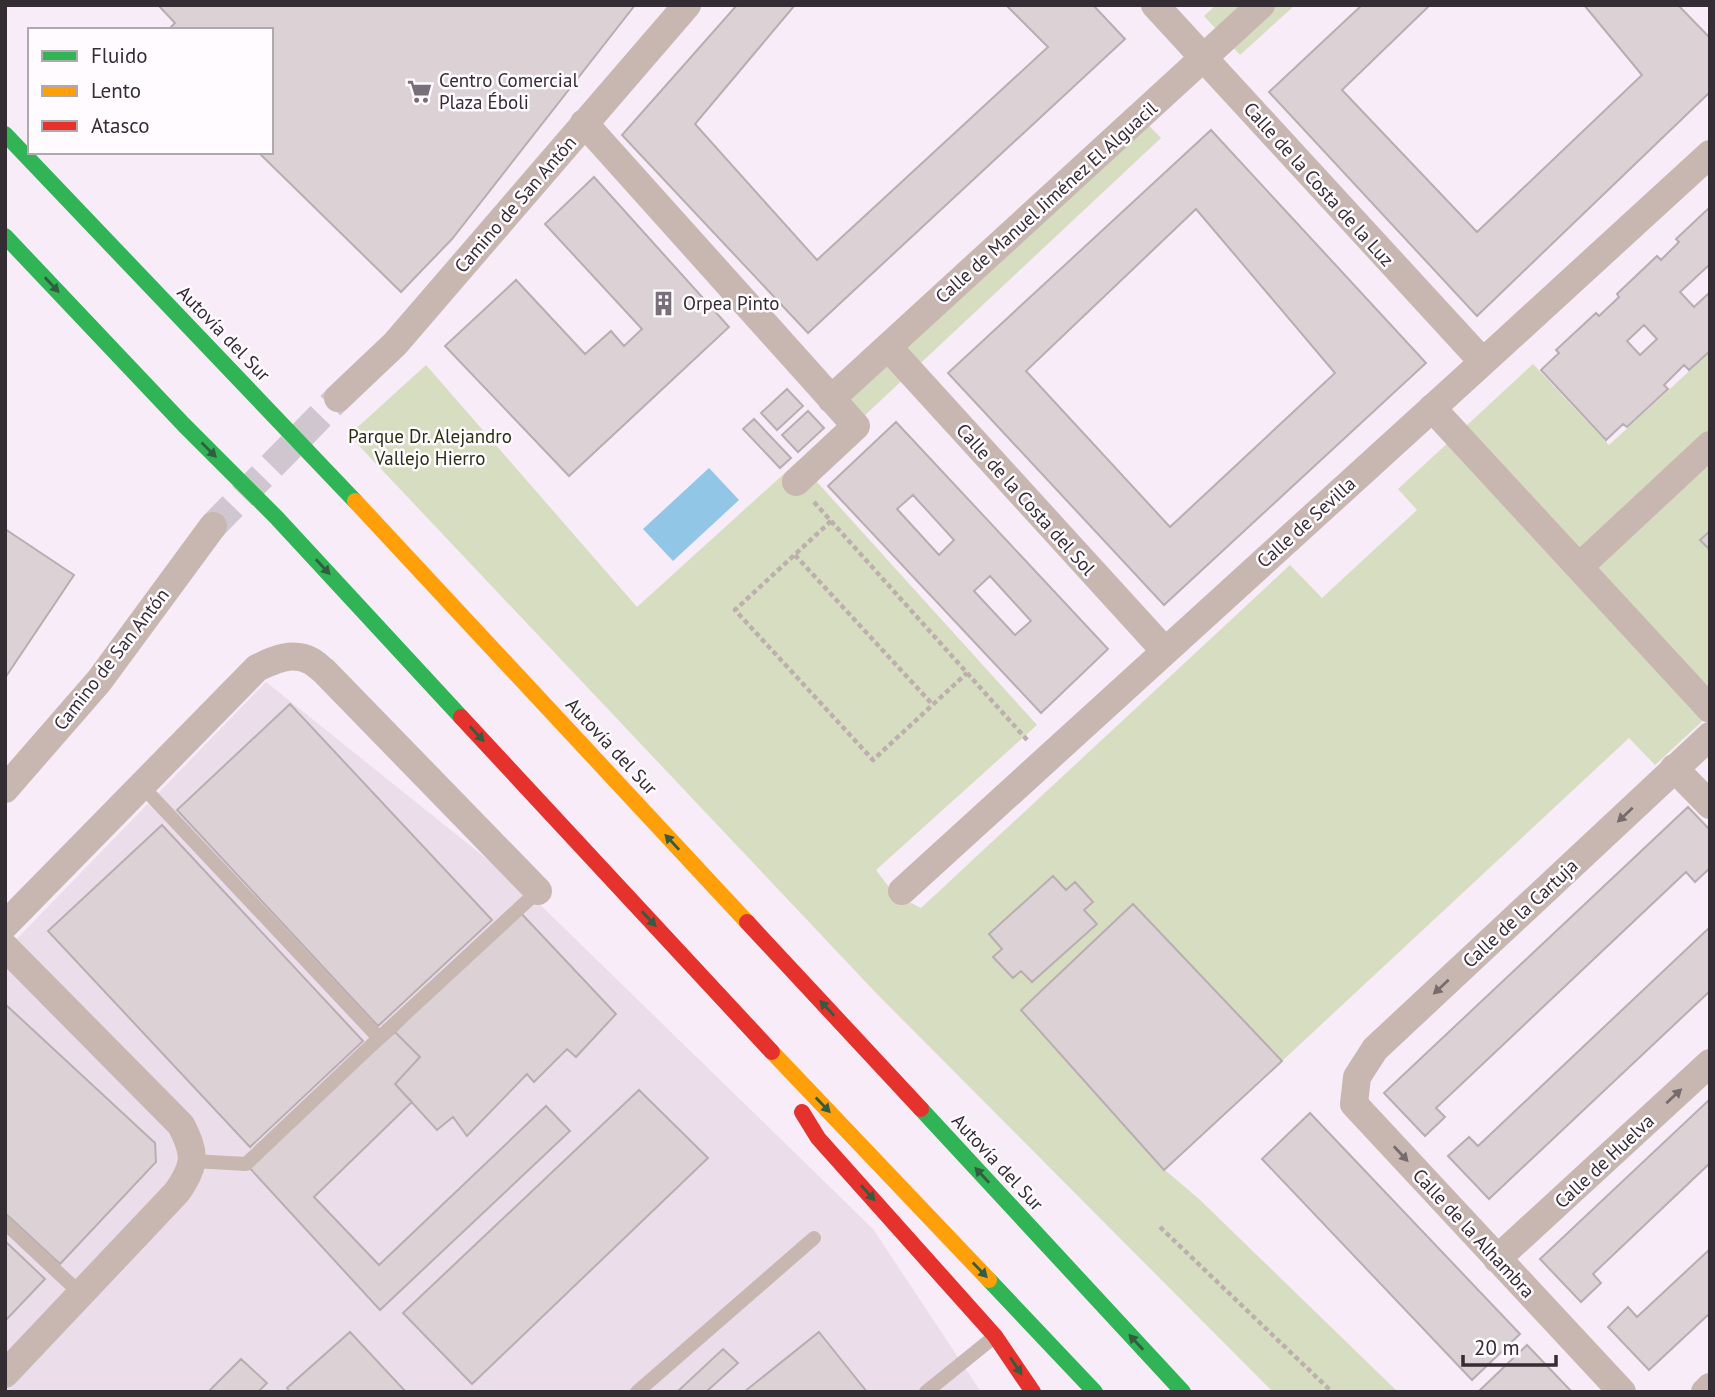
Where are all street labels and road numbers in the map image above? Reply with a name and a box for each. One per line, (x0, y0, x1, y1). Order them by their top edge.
street label: Calle de Manuel Jiménez El Alguacil (930, 96, 1162, 308)
street label: Calle de la Costa de la Luz (1239, 97, 1399, 271)
street label: Camino de San Antón (449, 131, 581, 277)
street label: Autovía del Sur (172, 280, 276, 386)
street label: Calle de la Costa del Sol (951, 418, 1101, 580)
street label: Calle de Sevilla (1252, 471, 1360, 573)
street label: Camino de San Antón (48, 583, 174, 735)
street label: Autovía del Sur (561, 693, 663, 800)
street label: Calle de la Cartuja (1457, 853, 1583, 973)
street label: Autovía del Sur (947, 1109, 1049, 1216)
street label: Calle de Huelva (1549, 1109, 1659, 1213)
street label: Calle de la Alhambra (1408, 1163, 1540, 1303)

